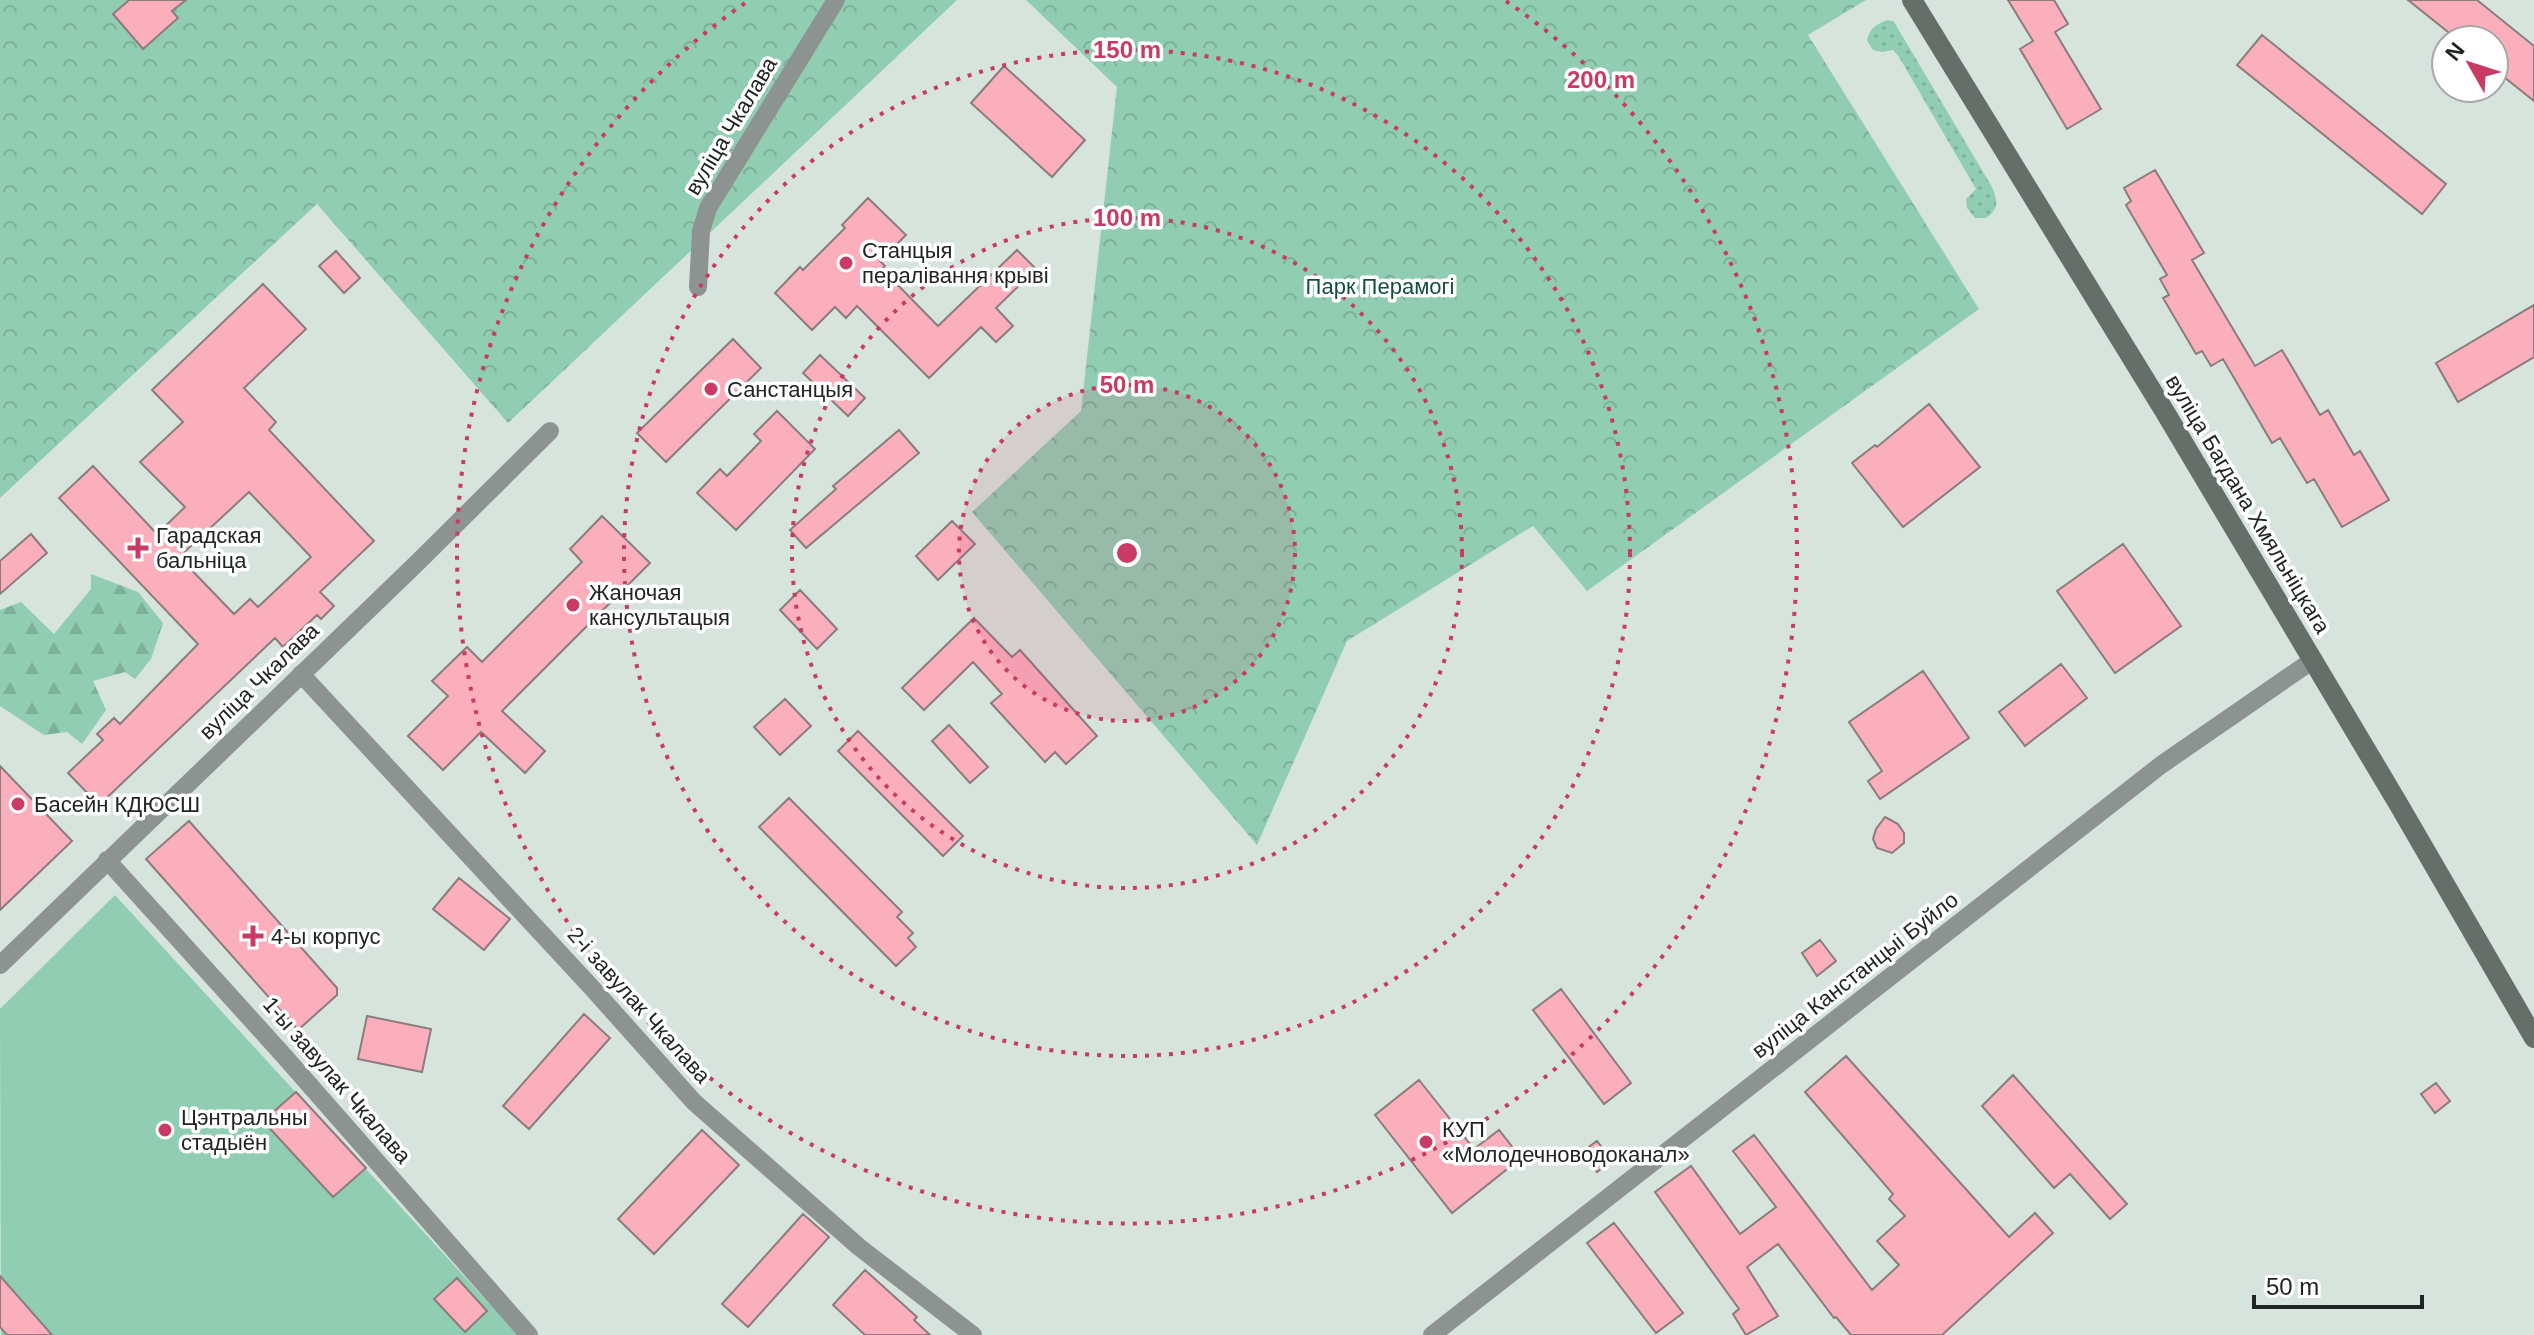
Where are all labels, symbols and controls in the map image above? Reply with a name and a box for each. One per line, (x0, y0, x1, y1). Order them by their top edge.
north arrow (2430, 24, 2510, 104)
text: 150 m (1093, 36, 1161, 63)
text: N (2440, 38, 2470, 66)
street label: вуліца Чкалава (680, 52, 782, 199)
text: 200 m (1567, 66, 1635, 93)
text: 100 m (1093, 204, 1161, 231)
place label: Станцыя пералівання крыві (862, 238, 1049, 288)
marker: Станцыя пералівання крыві (837, 254, 855, 272)
park label: Парк Перамогі (1306, 274, 1454, 299)
street label: вуліца Багдана Хмяльніцкага (2161, 370, 2336, 639)
text: 50 m (1100, 371, 1154, 398)
place label: Санстанцыя (727, 377, 853, 402)
marker: Санстанцыя (702, 380, 720, 398)
place label: Гарадская бальніца (156, 523, 261, 573)
marker: Гарадская бальніца (127, 537, 149, 559)
centre of rings (1113, 539, 1141, 567)
place label: Жаночая кансультацыя (589, 580, 730, 630)
marker: Жаночая кансультацыя (564, 596, 582, 614)
street label: вуліца Чкалава (194, 617, 324, 744)
place label: Басейн КДЮСШ (34, 792, 200, 817)
marker: Басейн КДЮСШ (9, 795, 27, 813)
street label: вуліца Канстанцыі Буйло (1747, 887, 1963, 1063)
street label: 2-і завулак Чкалава (562, 922, 716, 1089)
place label: 4-ы корпус (271, 924, 381, 949)
marker: 4-ы корпус (242, 925, 264, 947)
street label: 1-ы завулак Чкалава (258, 992, 417, 1169)
place label: Цэнтральны стадыён (181, 1105, 307, 1155)
place label: КУП «Молодечноводоканал» (1442, 1117, 1690, 1167)
marker: Цэнтральны стадыён (156, 1121, 174, 1139)
marker: КУП «Молодечноводоканал» (1417, 1133, 1435, 1151)
scale bar (2254, 1259, 2422, 1309)
text: 50 m (2266, 1273, 2319, 1300)

